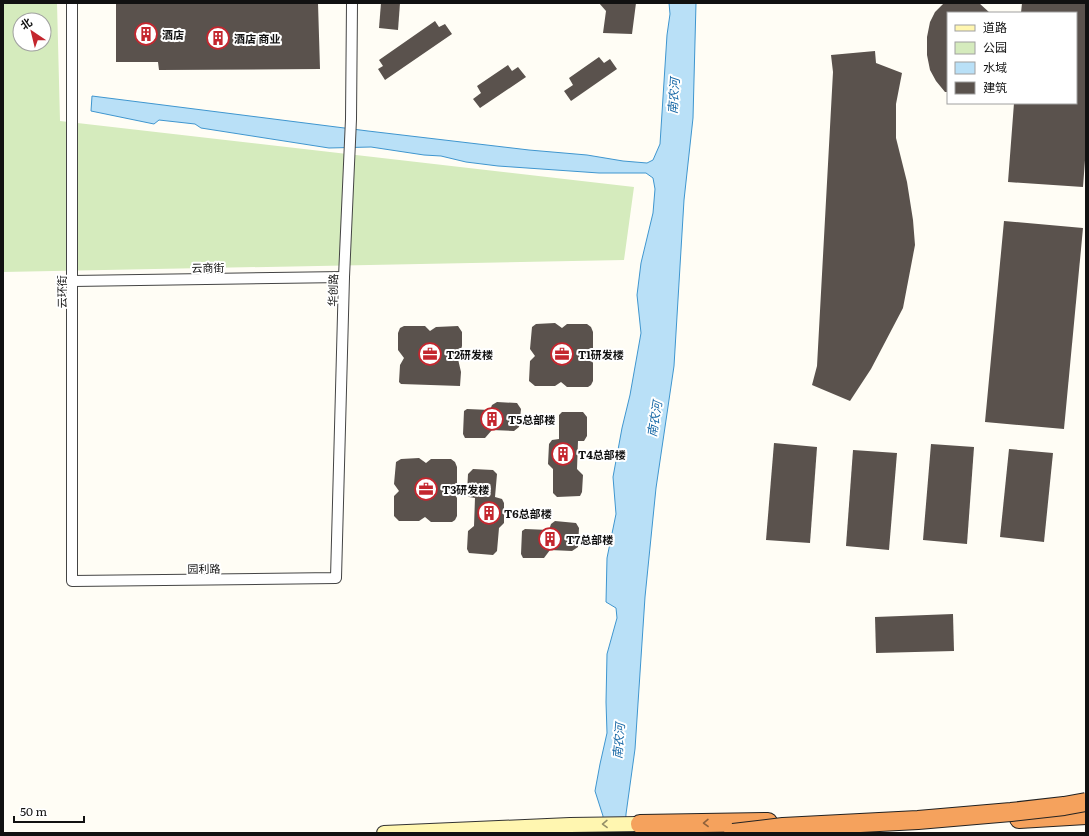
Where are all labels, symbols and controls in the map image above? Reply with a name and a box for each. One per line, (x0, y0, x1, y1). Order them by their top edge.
north arrow (12, 12, 52, 52)
legend (947, 12, 1077, 104)
text: 北 (17, 13, 35, 33)
text: 道路 (983, 18, 1007, 36)
building icon: 酒店 (133, 21, 159, 47)
building icon: 酒店 商业 (205, 25, 231, 51)
place label: 酒店 (162, 26, 184, 42)
place label: 酒店 商业 (234, 30, 280, 46)
text: 公园 (983, 38, 1007, 56)
text: 水域 (983, 58, 1007, 76)
water label: 南农河 (663, 75, 683, 115)
text: 建筑 (983, 78, 1007, 96)
street label: 云商街 (191, 259, 225, 275)
street label: 华创路 (323, 273, 341, 307)
street label: 云环街 (53, 276, 69, 309)
office icon: T2研发楼 (417, 341, 443, 367)
office icon: T1研发楼 (549, 341, 575, 367)
place label: T2研发楼 (446, 346, 493, 362)
place label: T1研发楼 (578, 346, 624, 362)
water label: 南农河 (642, 398, 666, 438)
building icon: T5总部楼 (479, 406, 505, 432)
place label: T5总部楼 (508, 411, 555, 427)
building icon: T4总部楼 (550, 441, 576, 467)
place label: T4总部楼 (578, 446, 626, 462)
office icon: T3研发楼 (413, 476, 439, 502)
place label: T3研发楼 (442, 481, 489, 497)
building icon: T6总部楼 (476, 500, 502, 526)
place label: T6总部楼 (504, 505, 552, 521)
building icon: T7总部楼 (537, 526, 563, 552)
place label: T7总部楼 (566, 531, 613, 547)
street label: 园利路 (187, 560, 221, 576)
water label: 南农河 (607, 720, 629, 760)
scale bar (14, 798, 84, 824)
text: 50 m (20, 802, 47, 820)
one-way arrow (703, 819, 709, 827)
one-way arrow (602, 820, 608, 829)

